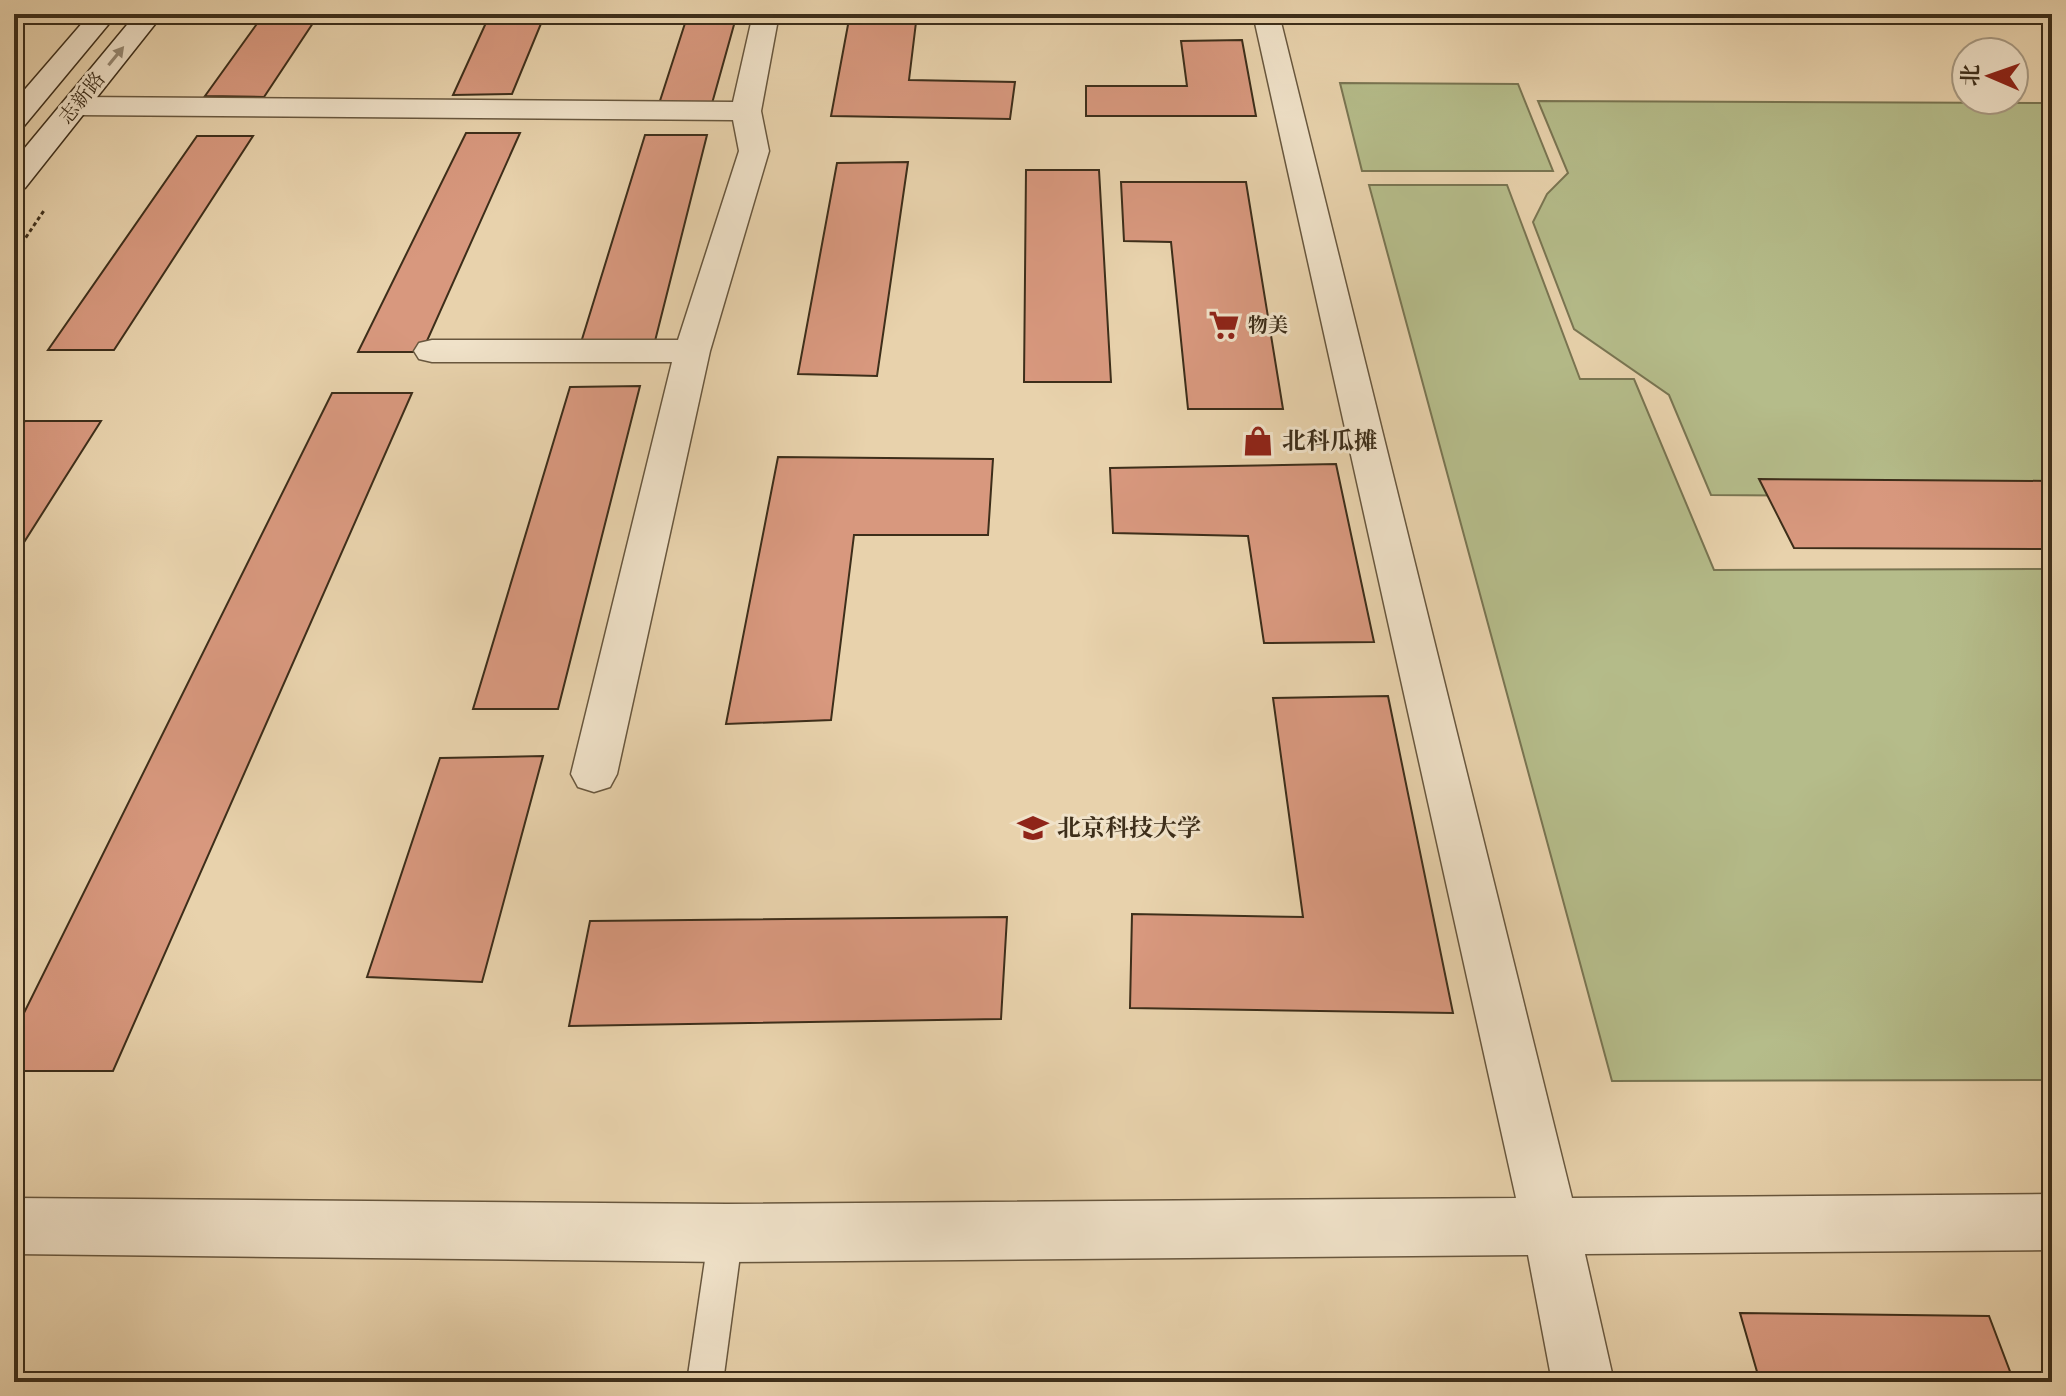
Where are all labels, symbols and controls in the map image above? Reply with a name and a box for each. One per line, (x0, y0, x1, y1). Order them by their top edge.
north arrow (1950, 36, 2030, 116)
one-way arrow (107, 46, 124, 66)
text: 北 (1958, 64, 1984, 87)
street label: 志新路 (54, 67, 110, 129)
supermarket icon: 物美 (1207, 308, 1241, 342)
place label: 物美 (1248, 314, 1288, 337)
shop icon: 北科瓜摊 (1241, 424, 1275, 458)
place label: 北科瓜摊 (1282, 427, 1378, 455)
school or university icon: 北京科技大学 (1016, 811, 1050, 845)
place label: 北京科技大学 (1057, 814, 1201, 842)

